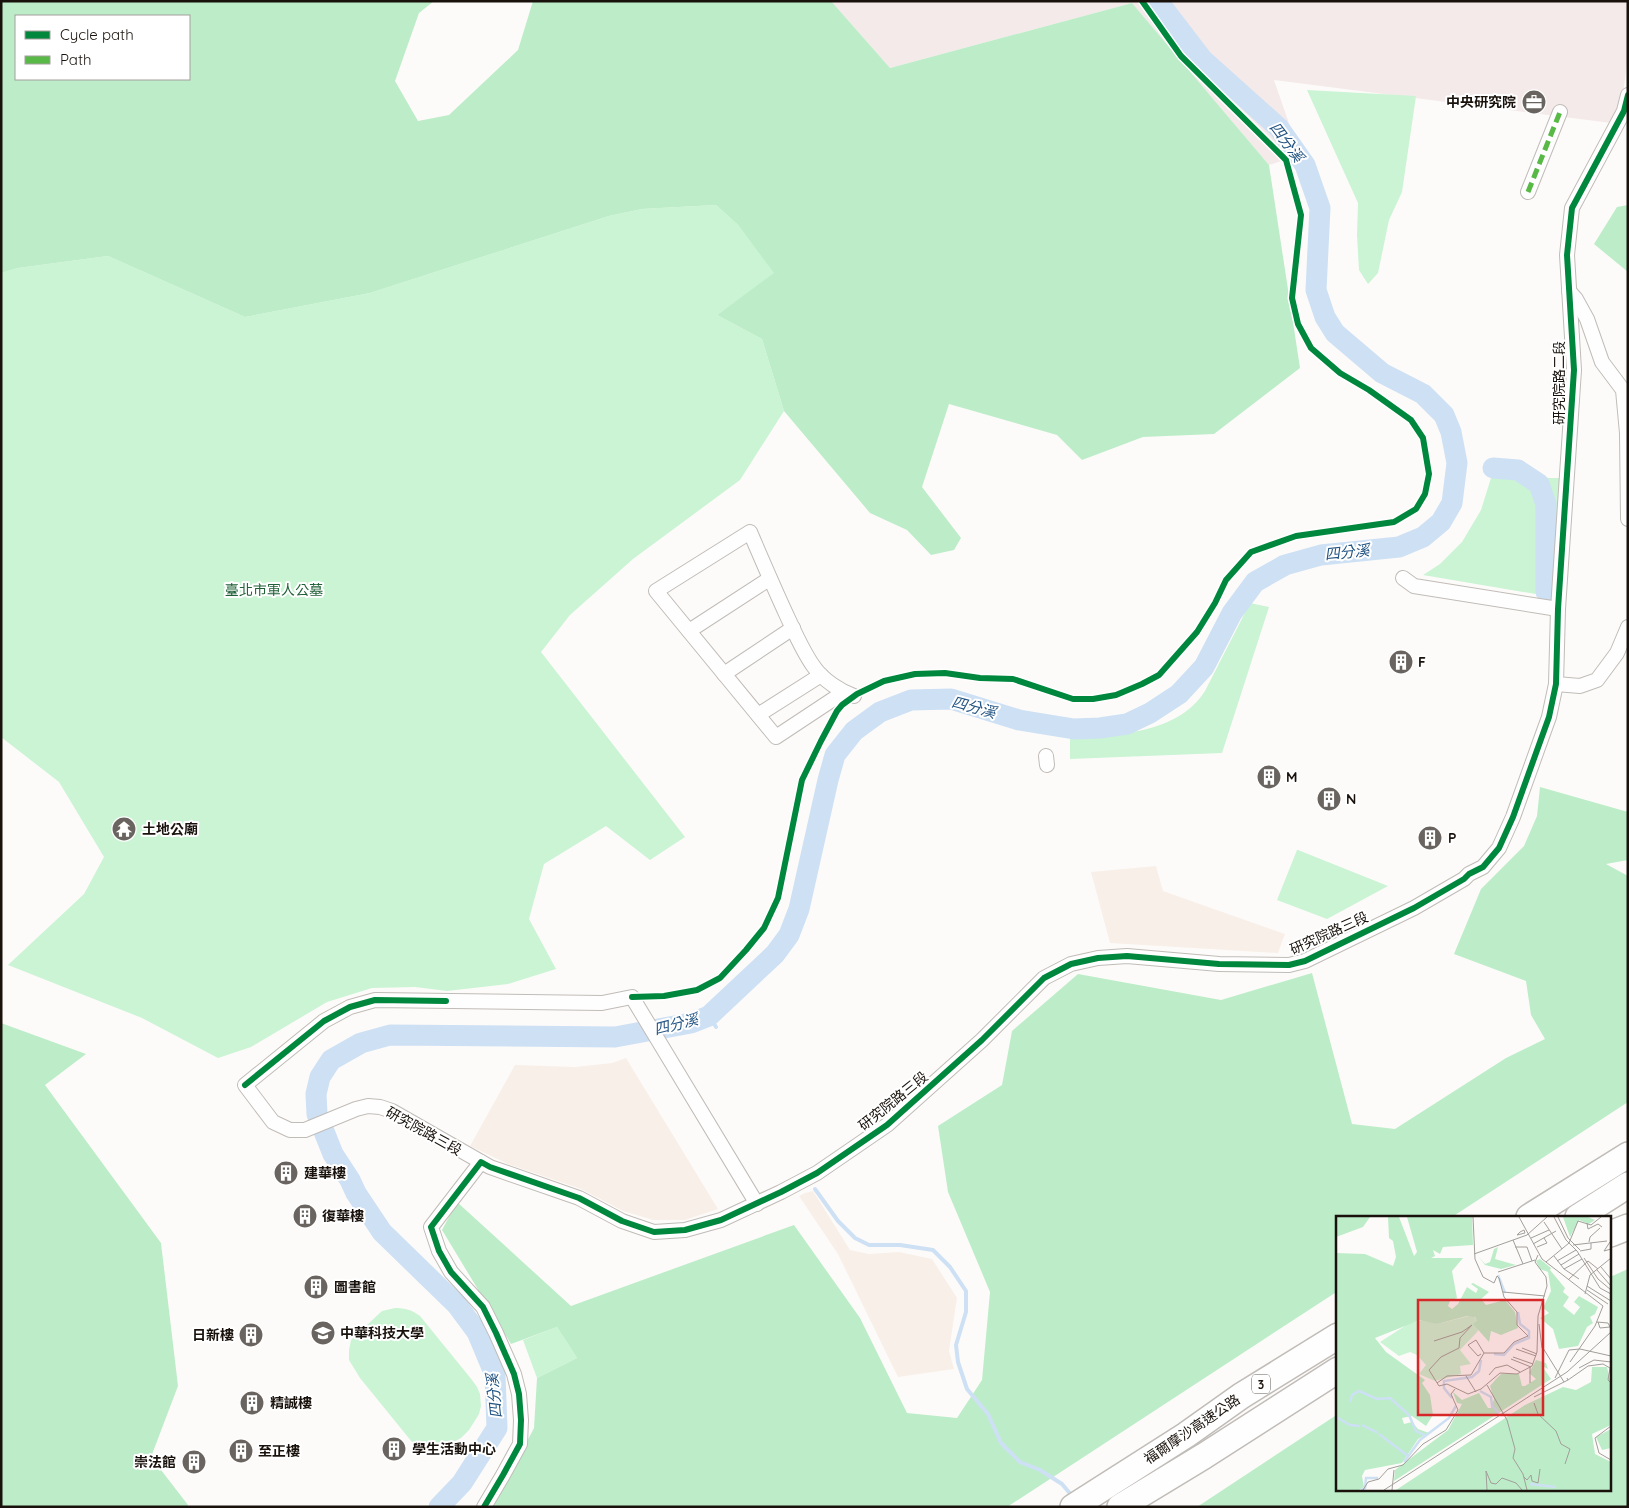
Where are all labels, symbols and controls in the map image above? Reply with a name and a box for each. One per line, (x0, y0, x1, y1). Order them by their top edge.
legend (15, 15, 190, 80)
text: Cycle path (60, 25, 134, 44)
text: Path (60, 50, 92, 69)
office icon: 中央研究院 (1521, 89, 1547, 115)
place label: 中央研究院 (1446, 93, 1516, 111)
water label: 四分溪 (1266, 118, 1309, 167)
street label: 研究院路二段 (1550, 341, 1568, 425)
water label: 四分溪 (1324, 540, 1372, 564)
park label: 臺北市軍人公墓 (225, 581, 323, 599)
building icon: F (1388, 649, 1414, 675)
place label: F (1418, 653, 1426, 671)
water label: 四分溪 (950, 692, 1000, 723)
building icon: M (1256, 764, 1282, 790)
place label: M (1286, 768, 1297, 786)
building icon: N (1316, 786, 1342, 812)
place label: N (1346, 790, 1356, 808)
temple icon: 土地公廟 (111, 816, 137, 842)
place label: 土地公廟 (142, 820, 198, 838)
building icon: P (1417, 825, 1443, 851)
place label: P (1448, 829, 1456, 847)
street label: 研究院路三段 (1287, 908, 1371, 958)
water label: 四分溪 (652, 1009, 702, 1039)
street label: 研究院路三段 (855, 1068, 931, 1134)
street label: 研究院路三段 (383, 1103, 465, 1159)
building icon: 建華樓 (273, 1160, 299, 1186)
place label: 建華樓 (304, 1164, 346, 1182)
building icon: 復華樓 (292, 1203, 318, 1229)
place label: 復華樓 (322, 1207, 364, 1225)
inset map (1336, 1216, 1612, 1490)
building icon: 圖書館 (303, 1274, 329, 1300)
place label: 圖書館 (334, 1278, 376, 1296)
school or university icon: 中華科技大學 (310, 1320, 336, 1346)
building icon: 日新樓 (238, 1322, 264, 1348)
place label: 中華科技大學 (340, 1324, 424, 1342)
place label: 日新樓 (192, 1326, 234, 1344)
water label: 四分溪 (482, 1371, 506, 1419)
road number: 3 (1252, 1375, 1270, 1394)
building icon: 精誠樓 (239, 1390, 265, 1416)
street label: 福爾摩沙高速公路 (1141, 1390, 1243, 1468)
place label: 精誠樓 (270, 1394, 312, 1412)
building icon: 學生活動中心 (381, 1436, 407, 1462)
building icon: 至正樓 (228, 1438, 254, 1464)
place label: 學生活動中心 (412, 1440, 496, 1458)
place label: 至正樓 (258, 1442, 300, 1460)
building icon: 崇法館 (181, 1449, 207, 1475)
place label: 崇法館 (134, 1453, 176, 1471)

